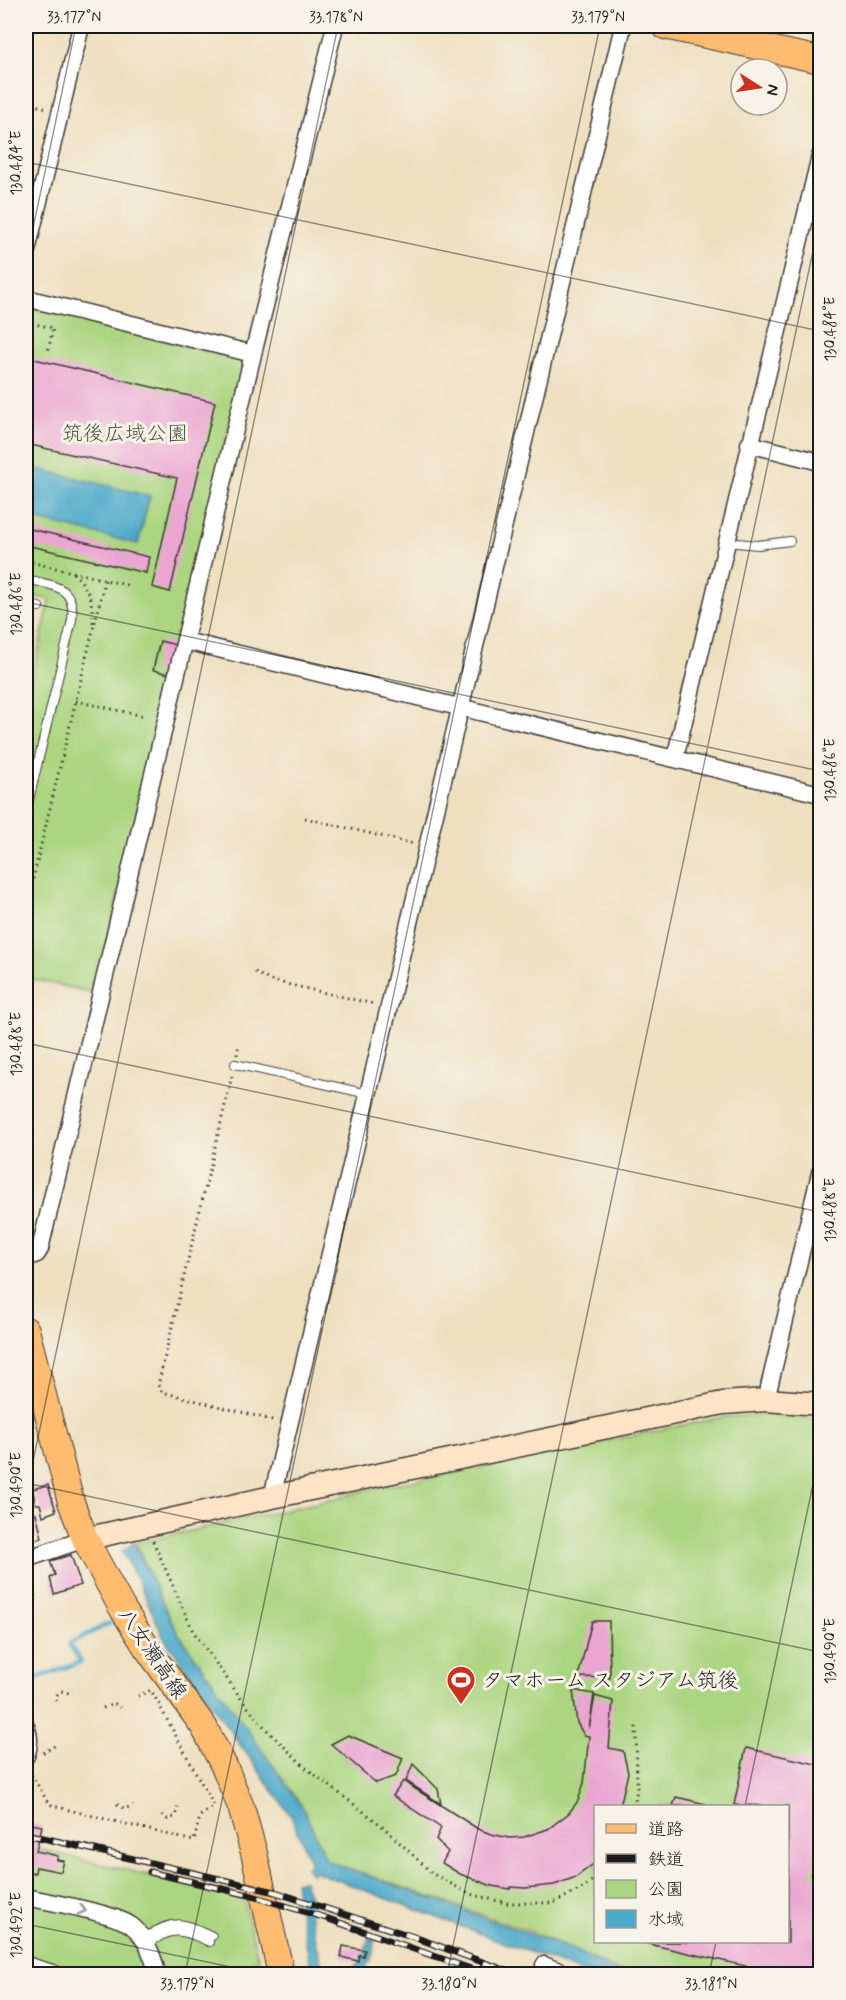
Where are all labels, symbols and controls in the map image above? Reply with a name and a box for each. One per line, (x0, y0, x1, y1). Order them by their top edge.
text: 33.177°N (47, 8, 101, 28)
text: 33.178°N (309, 8, 363, 28)
text: 33.179°N (571, 8, 625, 28)
north arrow (729, 57, 789, 117)
text: N (761, 82, 784, 97)
text: 130.484°E (7, 130, 27, 196)
text: 130.484°E (821, 296, 841, 362)
park label: 筑後広域公園 (62, 420, 188, 448)
text: 130.486°E (7, 572, 27, 636)
text: 130.486°E (821, 738, 841, 802)
text: 130.488°E (7, 1012, 27, 1076)
text: 130.488°E (821, 1178, 841, 1242)
text: 130.490°E (7, 1452, 27, 1518)
street label: 八女瀬高線 (111, 1602, 193, 1705)
text: 130.490°E (821, 1618, 841, 1684)
sports icon: タマホーム スタジアム筑後 (445, 1664, 477, 1706)
place label: タマホーム スタジアム筑後 (482, 1667, 738, 1695)
legend (594, 1805, 789, 1943)
text: 道路 (648, 1818, 684, 1842)
text: 鉄道 (648, 1848, 684, 1872)
text: 公園 (648, 1878, 684, 1902)
text: 130.492°E (7, 1892, 27, 1958)
one-way arrow (77, 1903, 87, 1916)
text: 水域 (648, 1908, 684, 1932)
text: 33.179°N (160, 1975, 214, 1995)
text: 33.180°N (421, 1975, 477, 1995)
text: 33.181°N (685, 1975, 737, 1995)

